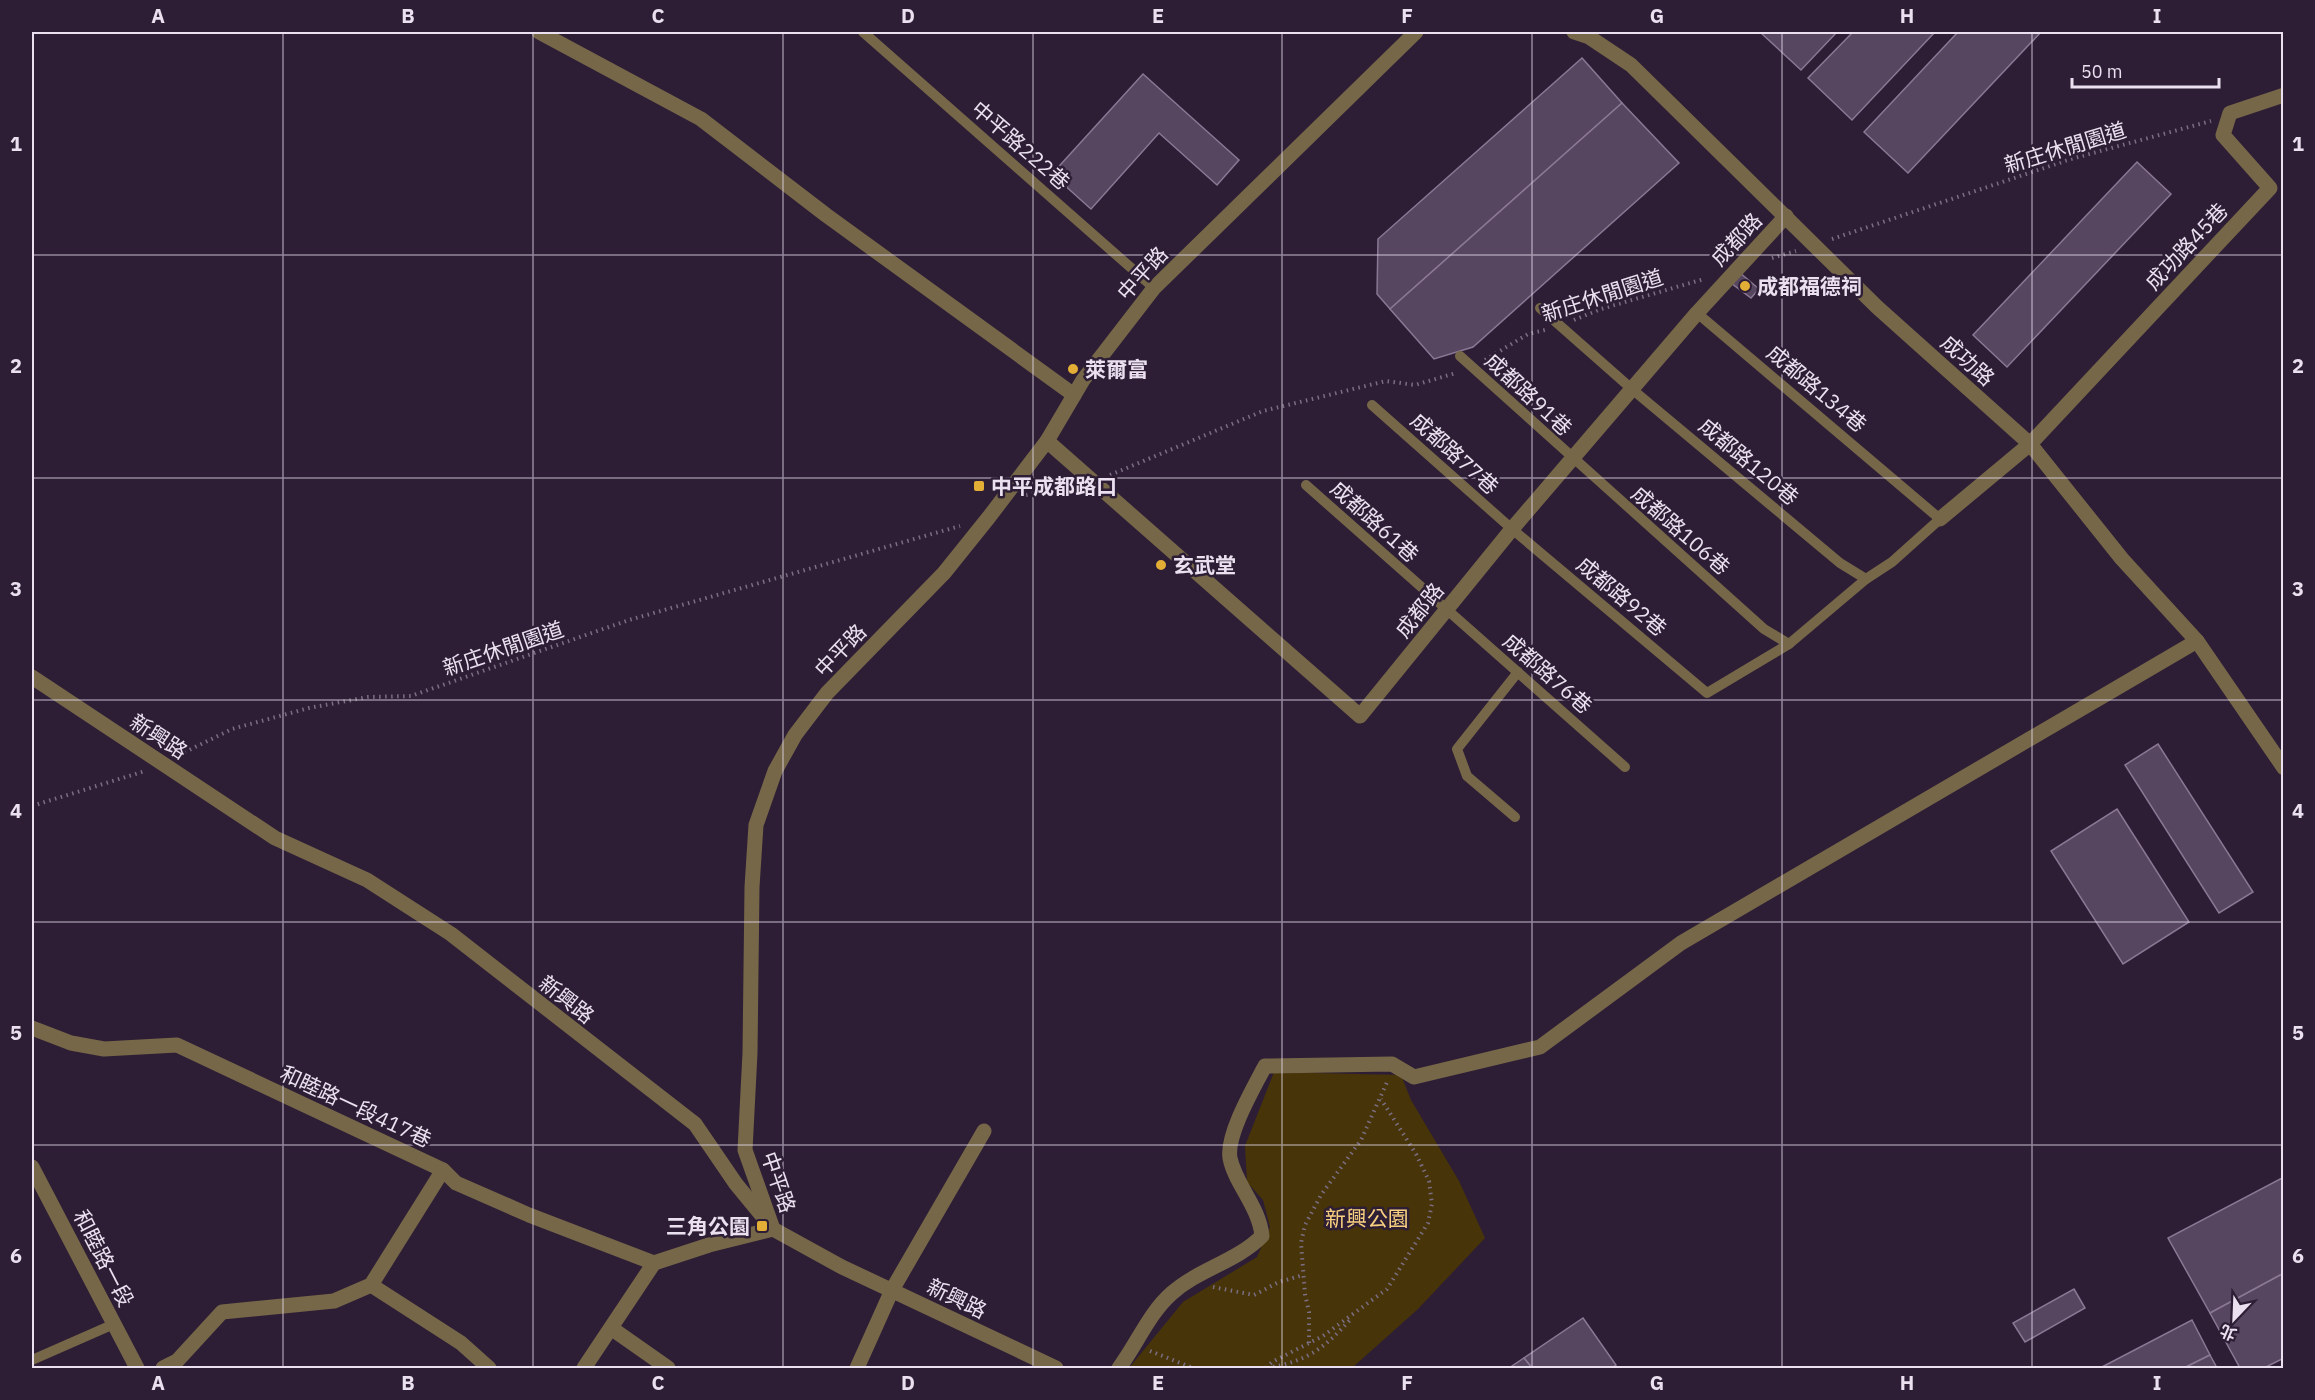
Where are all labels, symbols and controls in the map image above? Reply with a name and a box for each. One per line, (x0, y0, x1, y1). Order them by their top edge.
text: A (151, 2, 165, 29)
text: B (401, 2, 415, 29)
text: C (651, 2, 665, 29)
text: D (901, 2, 915, 29)
text: E (1152, 2, 1164, 29)
text: F (1401, 2, 1413, 29)
text: G (1650, 2, 1664, 29)
text: H (1900, 2, 1914, 29)
text: I (2153, 2, 2161, 29)
scale bar (2072, 51, 2219, 89)
text: 50 m (2081, 60, 2123, 83)
street label: 中平路222巷 (966, 94, 1076, 196)
street label: 新庄休閒園道 (2001, 115, 2129, 179)
text: 1 (10, 130, 22, 157)
text: 1 (2292, 130, 2304, 157)
street label: 成功路45巷 (2139, 197, 2233, 295)
street label: 成都路 (1704, 206, 1768, 272)
street label: 中平路 (1111, 240, 1173, 306)
street label: 新庄休閒園道 (1538, 262, 1666, 328)
place label: 成都福德祠 (1757, 272, 1862, 300)
marker: 成都福德祠 (1738, 279, 1752, 293)
street label: 成功路 (1935, 329, 2001, 391)
street label: 成都路134巷 (1761, 338, 1873, 438)
street label: 成都路91巷 (1480, 347, 1578, 441)
text: 2 (10, 352, 22, 379)
text: 2 (2292, 352, 2304, 379)
place label: 萊爾富 (1085, 355, 1148, 383)
marker: 萊爾富 (1066, 362, 1080, 376)
street label: 成都路77巷 (1405, 406, 1505, 500)
street label: 成都路120巷 (1693, 411, 1805, 511)
place label: 中平成都路口 (991, 472, 1117, 500)
street label: 成都路61巷 (1325, 474, 1425, 568)
marker: 中平成都路口 (972, 479, 986, 493)
street label: 成都路106巷 (1626, 479, 1736, 581)
street label: 成都路92巷 (1571, 550, 1673, 642)
place label: 玄武堂 (1173, 551, 1236, 579)
marker: 玄武堂 (1154, 558, 1168, 572)
text: 3 (10, 575, 22, 602)
text: 3 (2292, 575, 2304, 602)
street label: 成都路 (1388, 577, 1450, 643)
street label: 新庄休閒園道 (439, 614, 567, 682)
street label: 中平路 (808, 618, 872, 682)
street label: 成都路76巷 (1498, 627, 1598, 719)
street label: 新興路 (125, 707, 193, 765)
text: 4 (10, 797, 22, 824)
text: 4 (2292, 797, 2304, 824)
street label: 新興路 (534, 969, 600, 1029)
text: 5 (10, 1019, 22, 1046)
text: 5 (2292, 1019, 2304, 1046)
street label: 和睦路一段417巷 (276, 1059, 436, 1153)
street label: 中平路 (756, 1148, 802, 1216)
park label: 新興公園 (1325, 1204, 1409, 1232)
street label: 和睦路一段 (68, 1205, 140, 1311)
place label: 三角公園 (666, 1212, 750, 1240)
marker: 三角公園 (755, 1219, 769, 1233)
text: 6 (10, 1242, 22, 1269)
text: 6 (2292, 1242, 2304, 1269)
street label: 新興路 (923, 1272, 991, 1324)
north arrow (2204, 1289, 2264, 1349)
text: 北 (2217, 1320, 2239, 1345)
text: A (151, 1369, 165, 1396)
text: B (401, 1369, 415, 1396)
text: C (651, 1369, 665, 1396)
text: D (901, 1369, 915, 1396)
text: E (1152, 1369, 1164, 1396)
text: F (1401, 1369, 1413, 1396)
text: G (1650, 1369, 1664, 1396)
text: H (1900, 1369, 1914, 1396)
text: I (2153, 1369, 2161, 1396)

